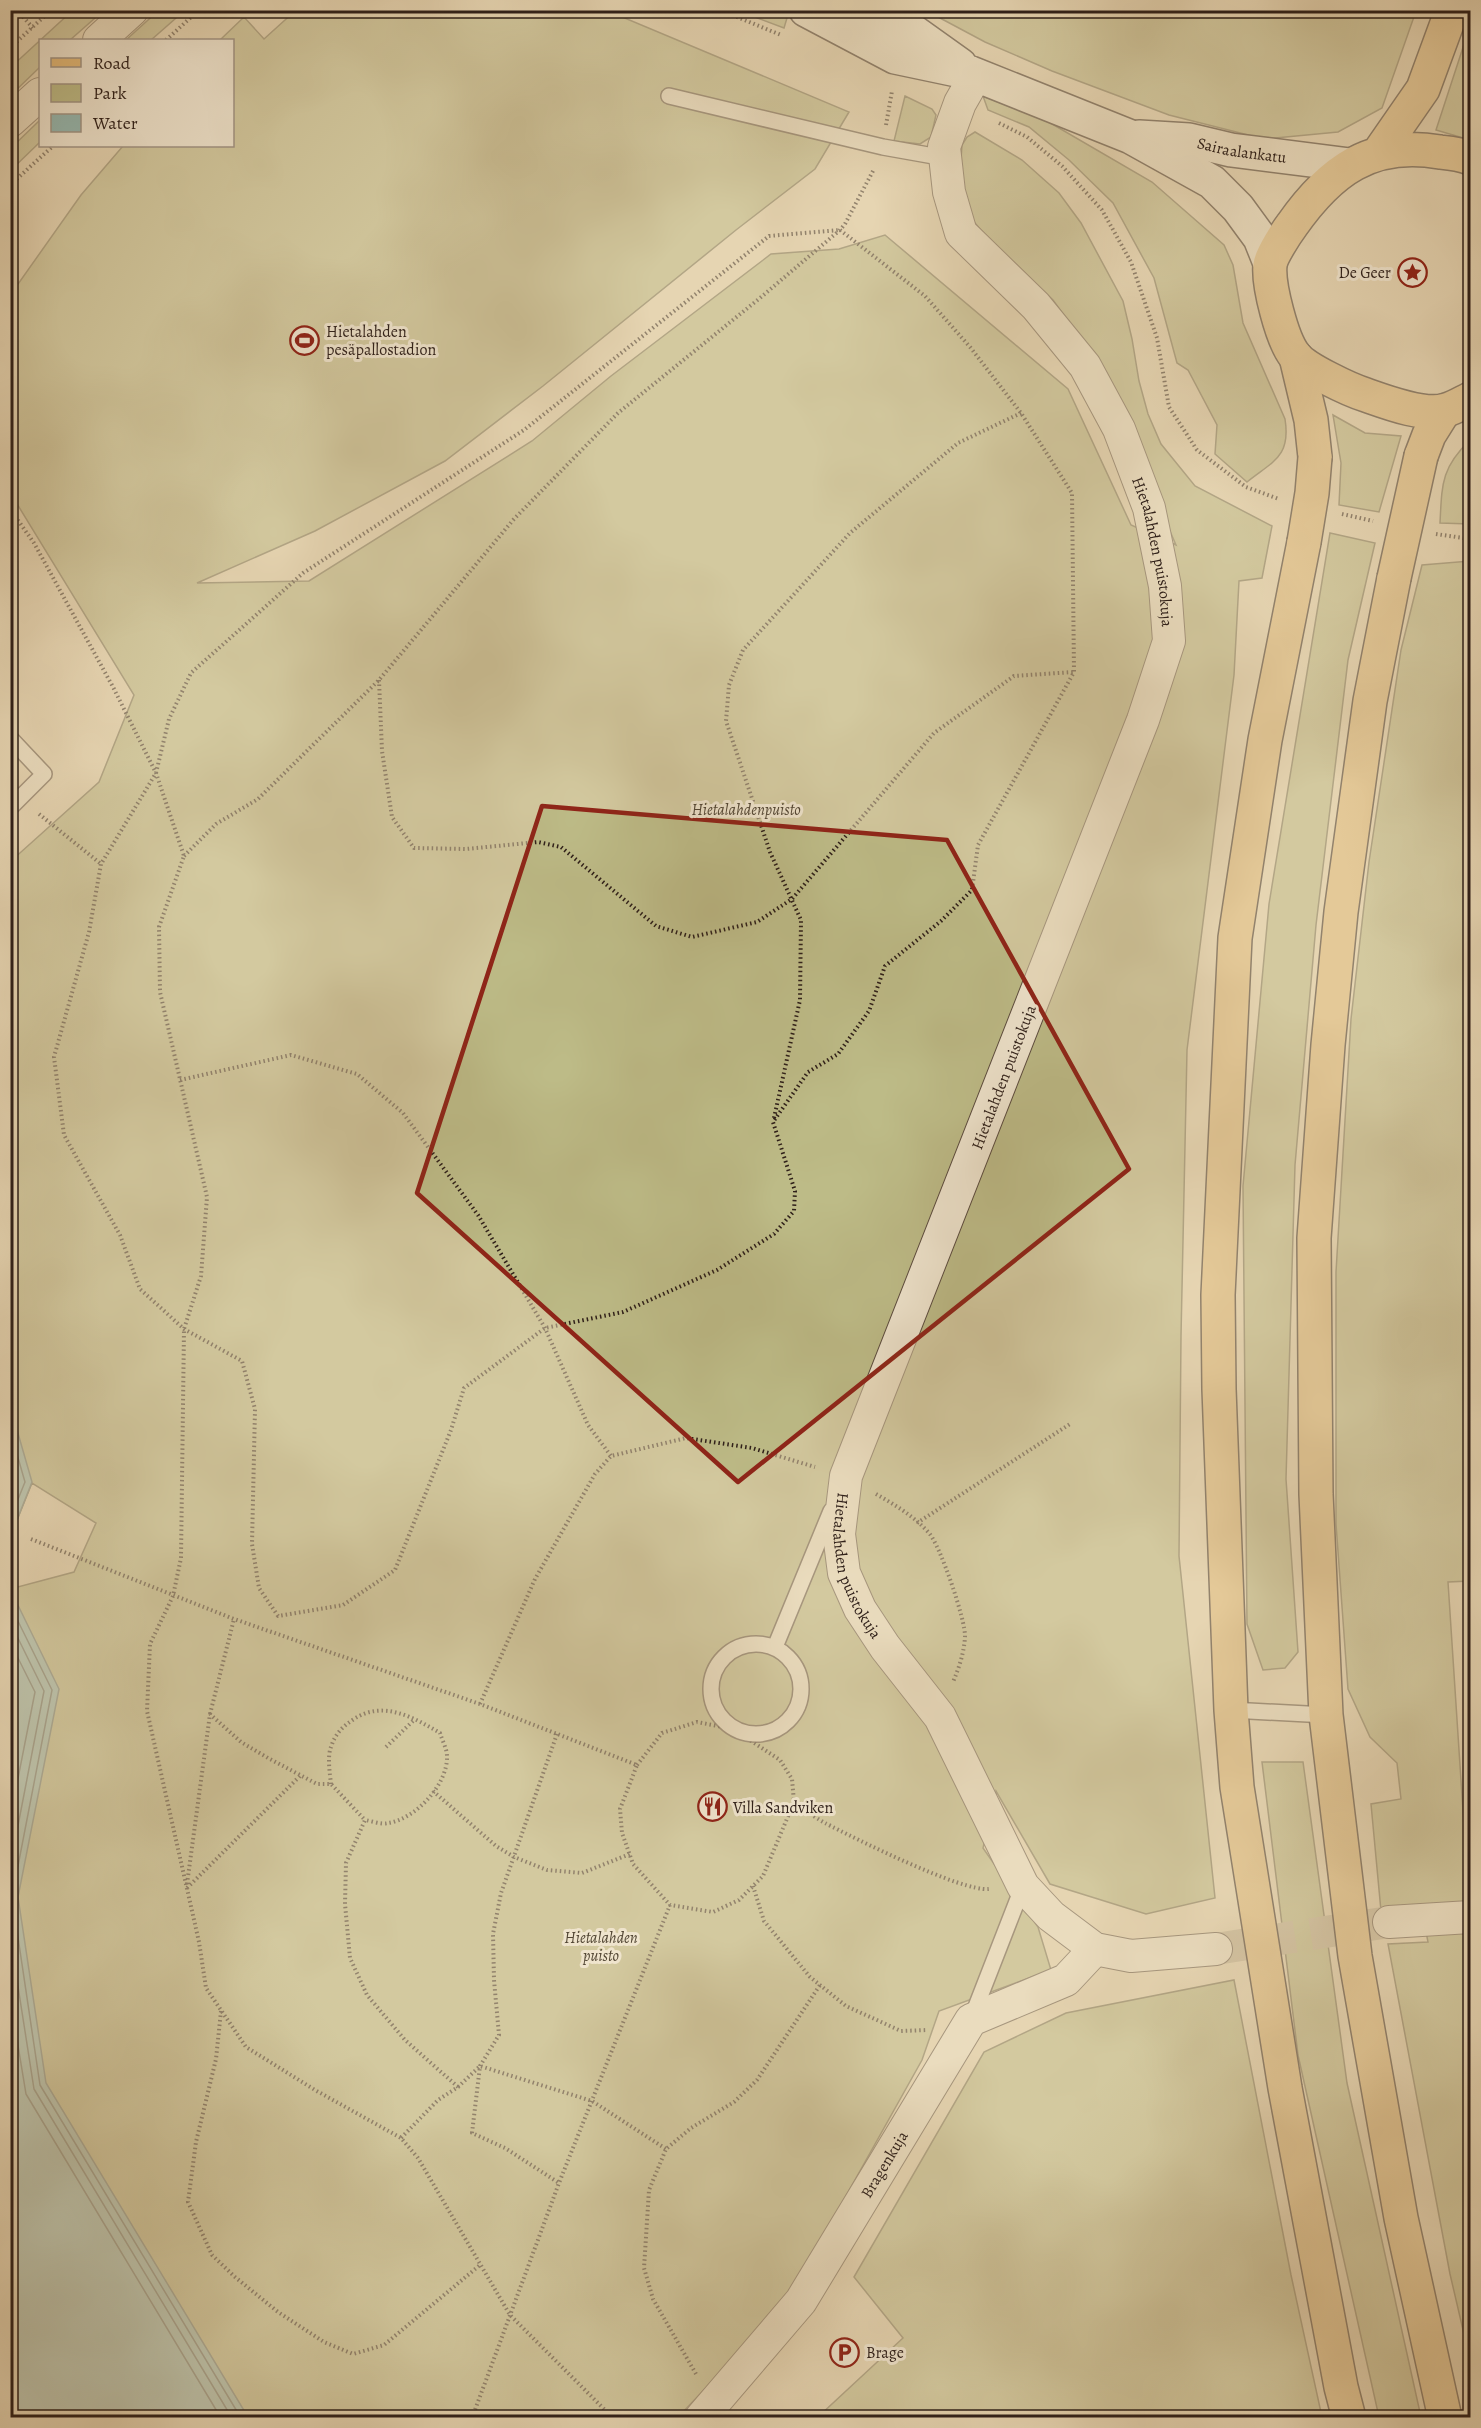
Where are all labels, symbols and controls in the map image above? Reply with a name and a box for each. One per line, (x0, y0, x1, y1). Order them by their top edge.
legend (39, 39, 234, 147)
text: Road (93, 51, 131, 75)
text: Park (93, 81, 127, 105)
text: Water (92, 111, 138, 135)
street label: Sairaalankatu (1195, 132, 1288, 169)
place icon: De Geer (1396, 256, 1428, 288)
place label: De Geer (1339, 262, 1391, 284)
place label: Hietalahden pesäpallostadion (326, 321, 436, 361)
sports icon: Hietalahden pesäpallostadion (289, 324, 321, 356)
street label: Hietalahden puistokuja (1126, 474, 1178, 628)
park label: Hietalahdenpuisto (691, 799, 801, 821)
street label: Hietalahden puistokuja (966, 1001, 1042, 1153)
street label: Hietalahden puistokuja (827, 1491, 887, 1644)
restaurant icon: Villa Sandviken (696, 1791, 728, 1823)
place label: Villa Sandviken (732, 1797, 833, 1819)
park label: Hietalahden puisto (564, 1927, 638, 1967)
street label: Bragenkuja (856, 2126, 914, 2202)
parking icon: Brage (829, 2336, 861, 2368)
place label: Brage (866, 2342, 904, 2364)

